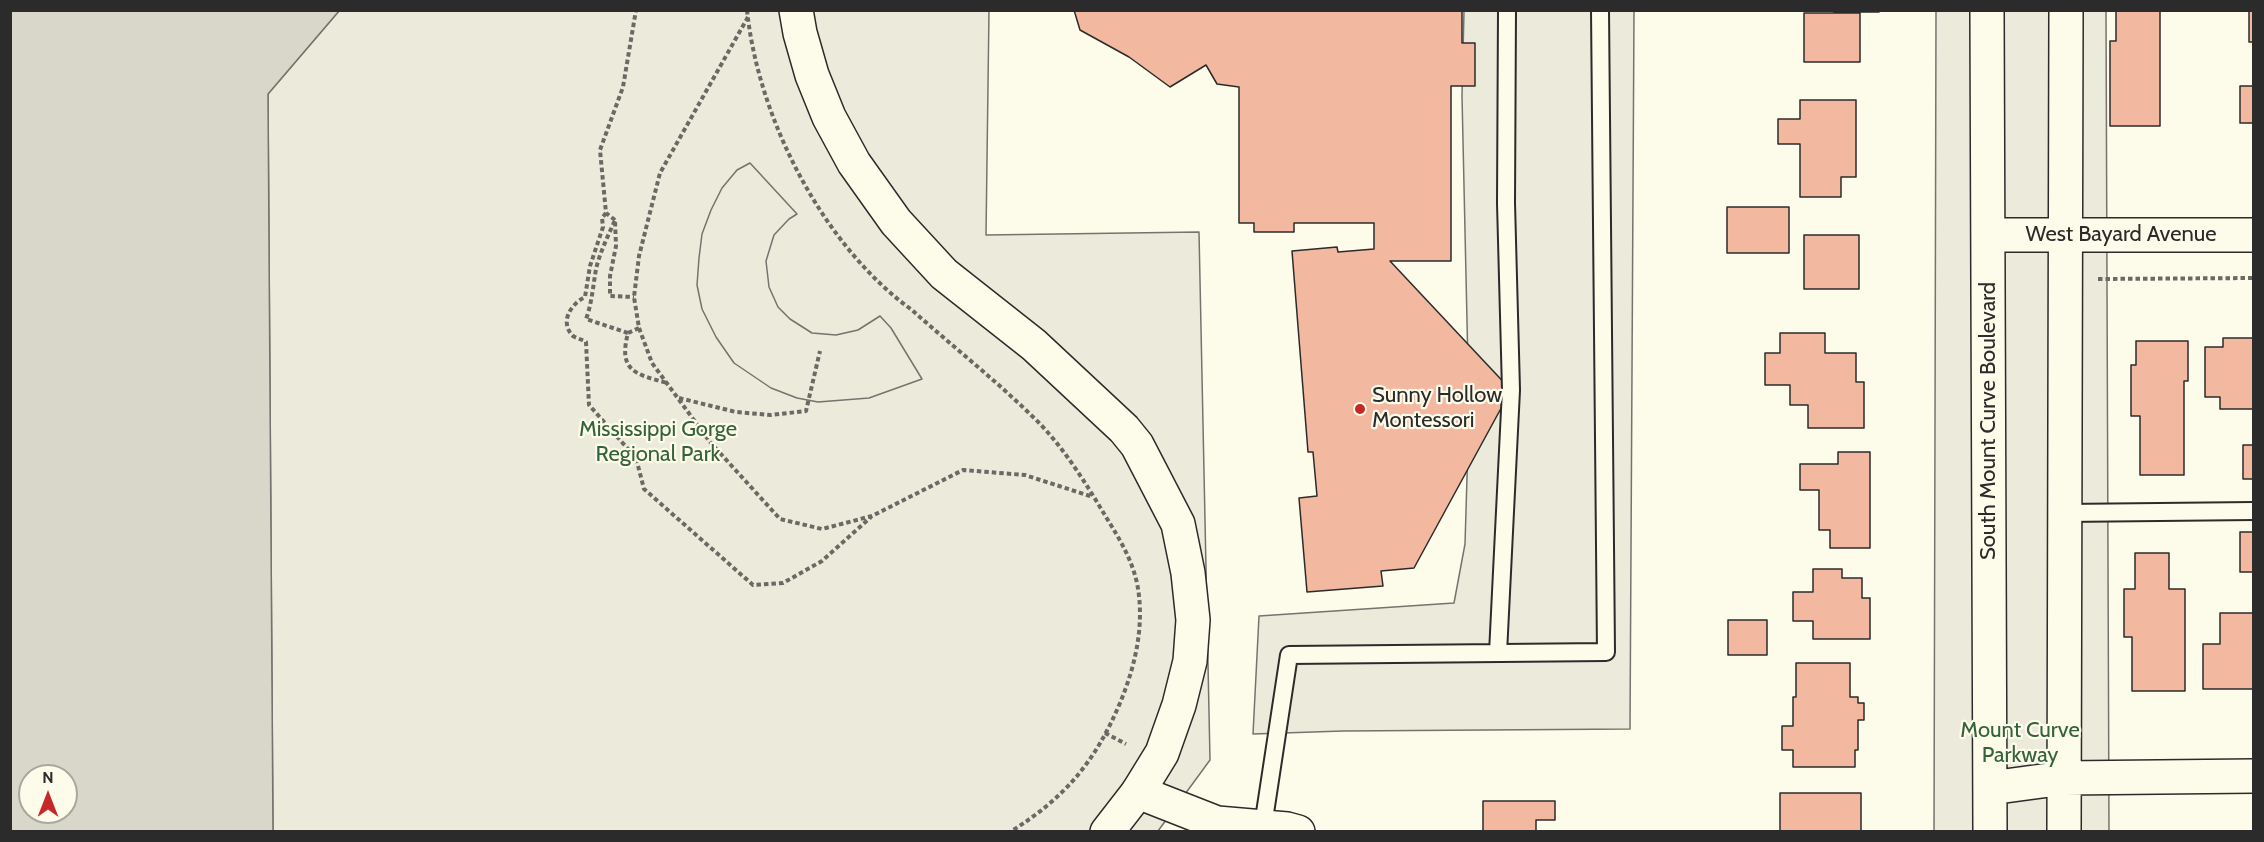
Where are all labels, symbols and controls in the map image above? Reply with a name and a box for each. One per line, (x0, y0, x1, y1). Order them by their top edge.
street label: West Bayard Avenue (2025, 222, 2217, 248)
street label: South Mount Curve Boulevard (1976, 282, 2002, 560)
place label: Sunny Hollow Montessori (1372, 383, 1502, 434)
marker: Sunny Hollow Montessori (1353, 402, 1367, 416)
park label: Mississippi Gorge Regional Park (579, 417, 737, 469)
park label: Mount Curve Parkway (1960, 718, 2080, 770)
north arrow (18, 764, 78, 824)
text: N (42, 768, 54, 787)

